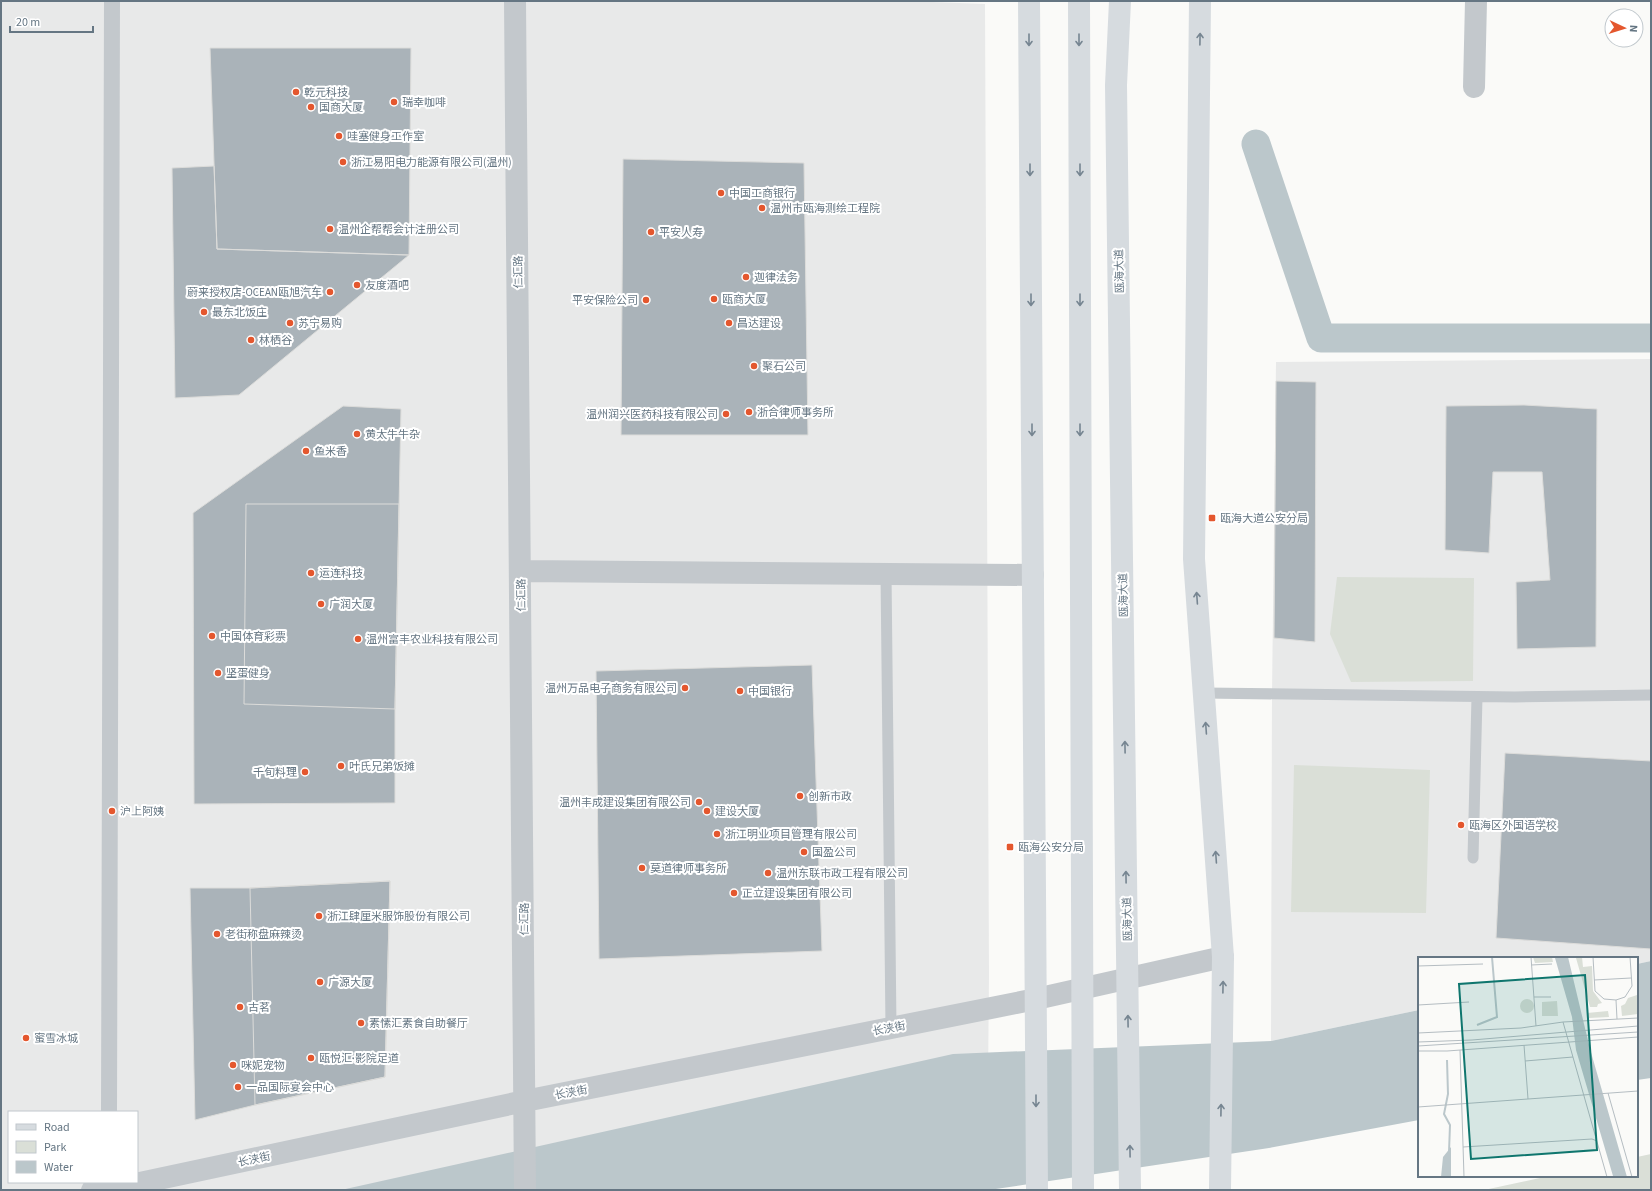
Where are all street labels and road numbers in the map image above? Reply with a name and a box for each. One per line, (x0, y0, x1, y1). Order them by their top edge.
street label: 瓯海大道 (1112, 249, 1127, 293)
street label: 仁汇路 (511, 255, 526, 289)
street label: 瓯海大道 (1116, 573, 1131, 617)
street label: 仁汇路 (514, 578, 529, 612)
street label: 瓯海大道 (1120, 897, 1135, 941)
street label: 仁汇路 (517, 903, 532, 936)
street label: 长浃街 (871, 1018, 907, 1039)
street label: 长浃街 (553, 1082, 589, 1103)
street label: 长浃街 (236, 1149, 272, 1170)

